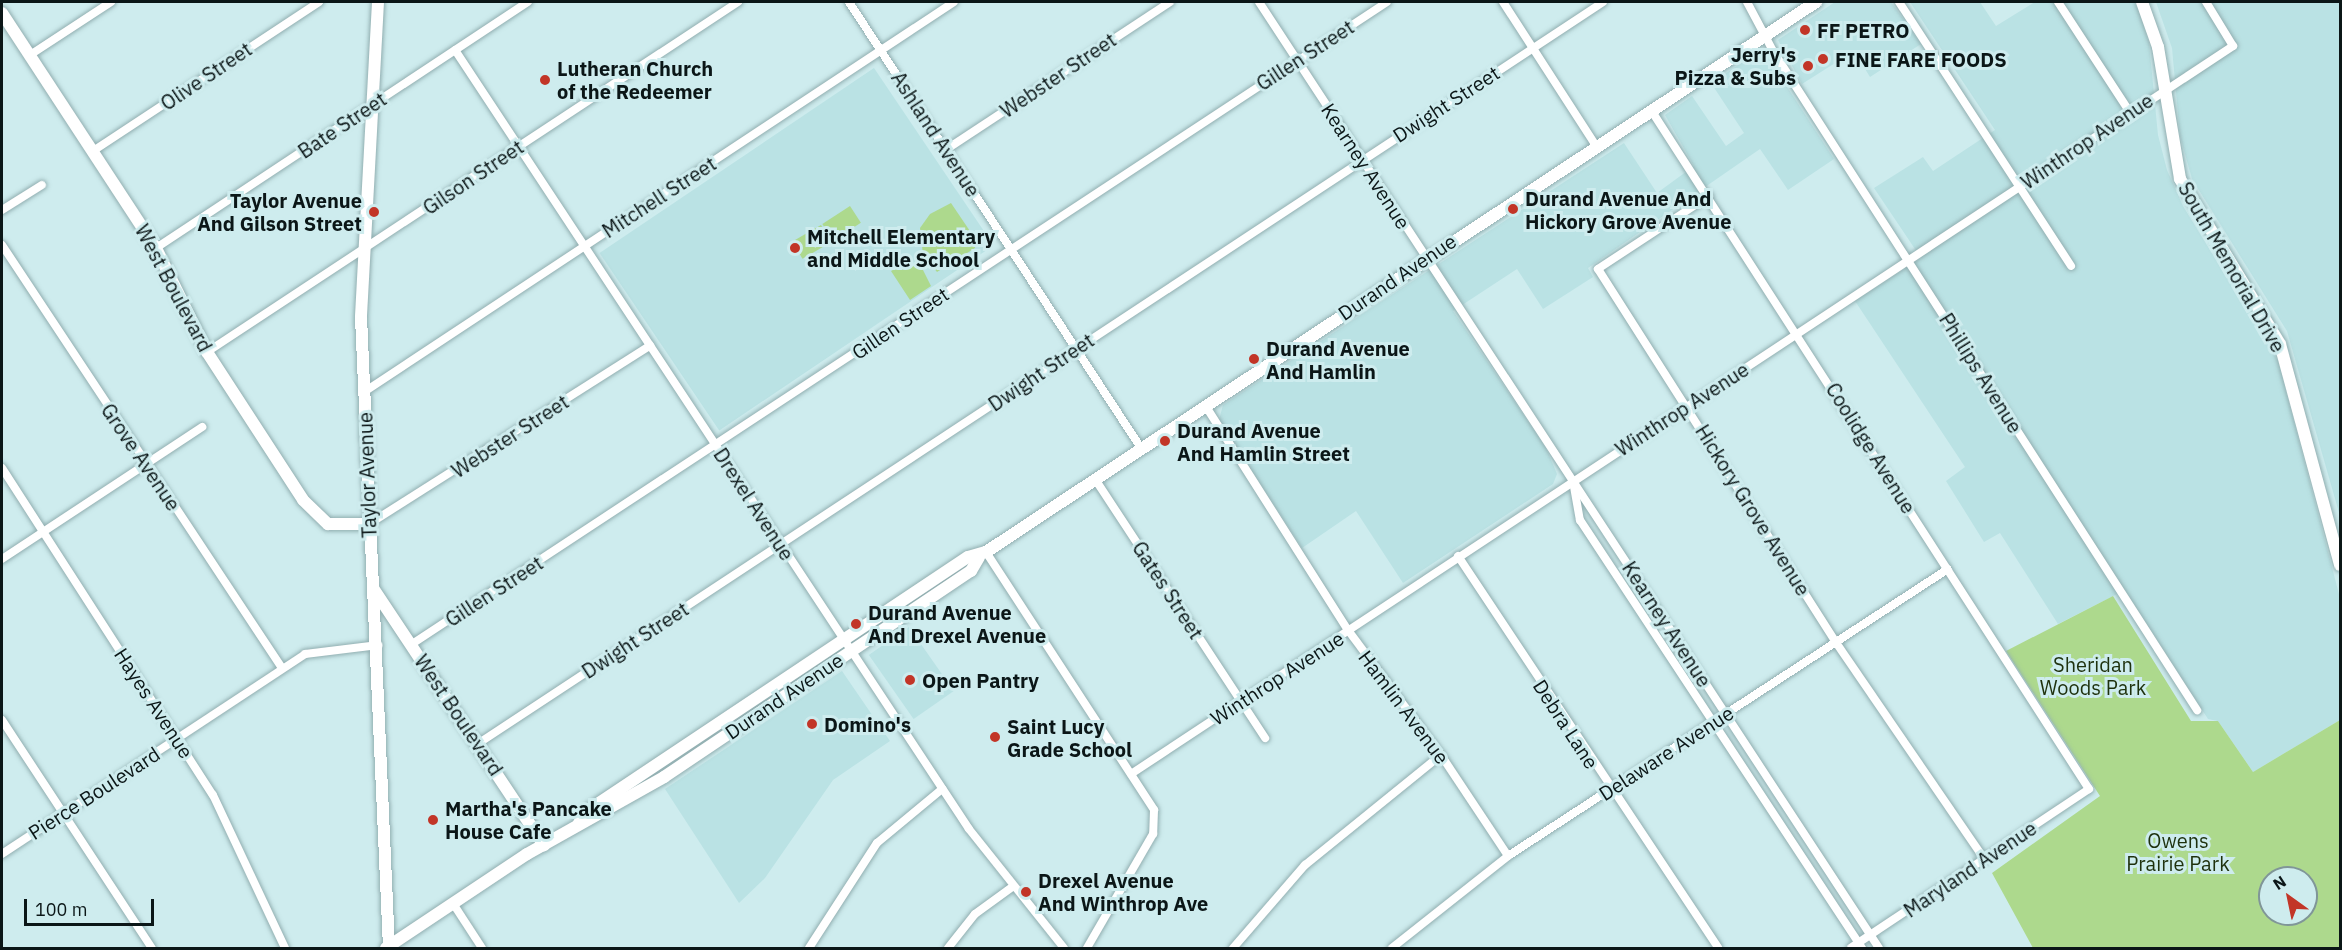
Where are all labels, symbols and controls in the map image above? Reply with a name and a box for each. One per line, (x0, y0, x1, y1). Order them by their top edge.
street label: Gillen Street (1252, 15, 1358, 95)
place label: FF PETRO (1817, 18, 1910, 42)
marker: FF PETRO (1798, 23, 1812, 37)
street label: Webster Street (996, 27, 1120, 123)
street label: Olive Street (156, 37, 256, 115)
place label: Jerry's Pizza & Subs (1675, 42, 1796, 89)
place label: FINE FARE FOODS (1835, 47, 2007, 71)
marker: FINE FARE FOODS (1816, 52, 1830, 66)
place label: Lutheran Church of the Redeemer (557, 56, 713, 103)
marker: Jerry's Pizza & Subs (1801, 59, 1815, 73)
street label: Dwight Street (1388, 61, 1504, 147)
street label: Ashland Avenue (887, 67, 985, 201)
marker: Lutheran Church of the Redeemer (538, 73, 552, 87)
street label: Bate Street (293, 87, 391, 163)
street label: Winthrop Avenue (2016, 88, 2158, 194)
street label: Kearney Avenue (1316, 99, 1416, 233)
street label: Gilson Street (418, 135, 528, 219)
street label: Mitchell Street (598, 151, 720, 243)
street label: South Memorial Drive (2173, 178, 2291, 356)
place label: Durand Avenue And Hickory Grove Avenue (1525, 186, 1731, 233)
place label: Taylor Avenue And Gilson Street (197, 189, 362, 236)
marker: Durand Avenue And Hickory Grove Avenue (1506, 202, 1520, 216)
marker: Taylor Avenue And Gilson Street (367, 205, 381, 219)
street label: West Boulevard (130, 220, 218, 356)
place label: Mitchell Elementary and Middle School (807, 225, 995, 272)
street label: Durand Avenue (1333, 229, 1461, 325)
marker: Mitchell Elementary and Middle School (788, 241, 802, 255)
street label: Gillen Street (847, 282, 953, 364)
street label: Phillips Avenue (1934, 309, 2028, 437)
street label: Dwight Street (984, 328, 1098, 416)
place label: Durand Avenue And Hamlin (1266, 336, 1410, 383)
marker: Durand Avenue And Hamlin (1247, 352, 1261, 366)
street label: Winthrop Avenue (1611, 357, 1753, 461)
street label: Coolidge Avenue (1821, 378, 1921, 518)
street label: Webster Street (447, 389, 573, 483)
street label: Grove Avenue (96, 399, 186, 515)
street label: Taylor Avenue (353, 412, 381, 538)
place label: Durand Avenue And Hamlin Street (1177, 418, 1350, 465)
street label: Hickory Grove Avenue (1691, 420, 1815, 600)
marker: Durand Avenue And Hamlin Street (1158, 434, 1172, 448)
street label: Drexel Avenue (709, 443, 799, 565)
street label: Gates Street (1127, 537, 1209, 643)
street label: Gillen Street (441, 551, 547, 631)
street label: Kearney Avenue (1617, 557, 1717, 691)
street label: Dwight Street (577, 597, 693, 683)
place label: Durand Avenue And Drexel Avenue (868, 600, 1046, 647)
marker: Durand Avenue And Drexel Avenue (849, 617, 863, 631)
street label: Winthrop Avenue (1206, 626, 1348, 730)
street label: Hayes Avenue (109, 643, 199, 763)
street label: Hamlin Avenue (1354, 646, 1454, 768)
street label: Durand Avenue (720, 648, 848, 744)
street label: West Boulevard (410, 650, 508, 780)
park label: Sheridan Woods Park (2040, 652, 2146, 699)
place label: Open Pantry (922, 668, 1039, 692)
marker: Open Pantry (903, 673, 917, 687)
street label: Debra Lane (1528, 675, 1604, 773)
street label: Delaware Avenue (1594, 700, 1738, 806)
place label: Domino's (824, 712, 911, 736)
place label: Saint Lucy Grade School (1007, 714, 1132, 761)
marker: Domino's (805, 717, 819, 731)
marker: Saint Lucy Grade School (988, 730, 1002, 744)
street label: Pierce Boulevard (24, 742, 164, 844)
place label: Martha's Pancake House Cafe (445, 796, 612, 843)
marker: Martha's Pancake House Cafe (426, 813, 440, 827)
street label: Maryland Avenue (1899, 816, 2041, 922)
park label: Owens Prairie Park (2126, 829, 2230, 876)
north arrow (2258, 866, 2318, 926)
place label: Drexel Avenue And Winthrop Ave (1038, 868, 1208, 915)
text: N (2269, 871, 2290, 894)
marker: Drexel Avenue And Winthrop Ave (1019, 885, 1033, 899)
scale bar (27, 887, 158, 925)
text: 100 m (35, 898, 87, 921)

